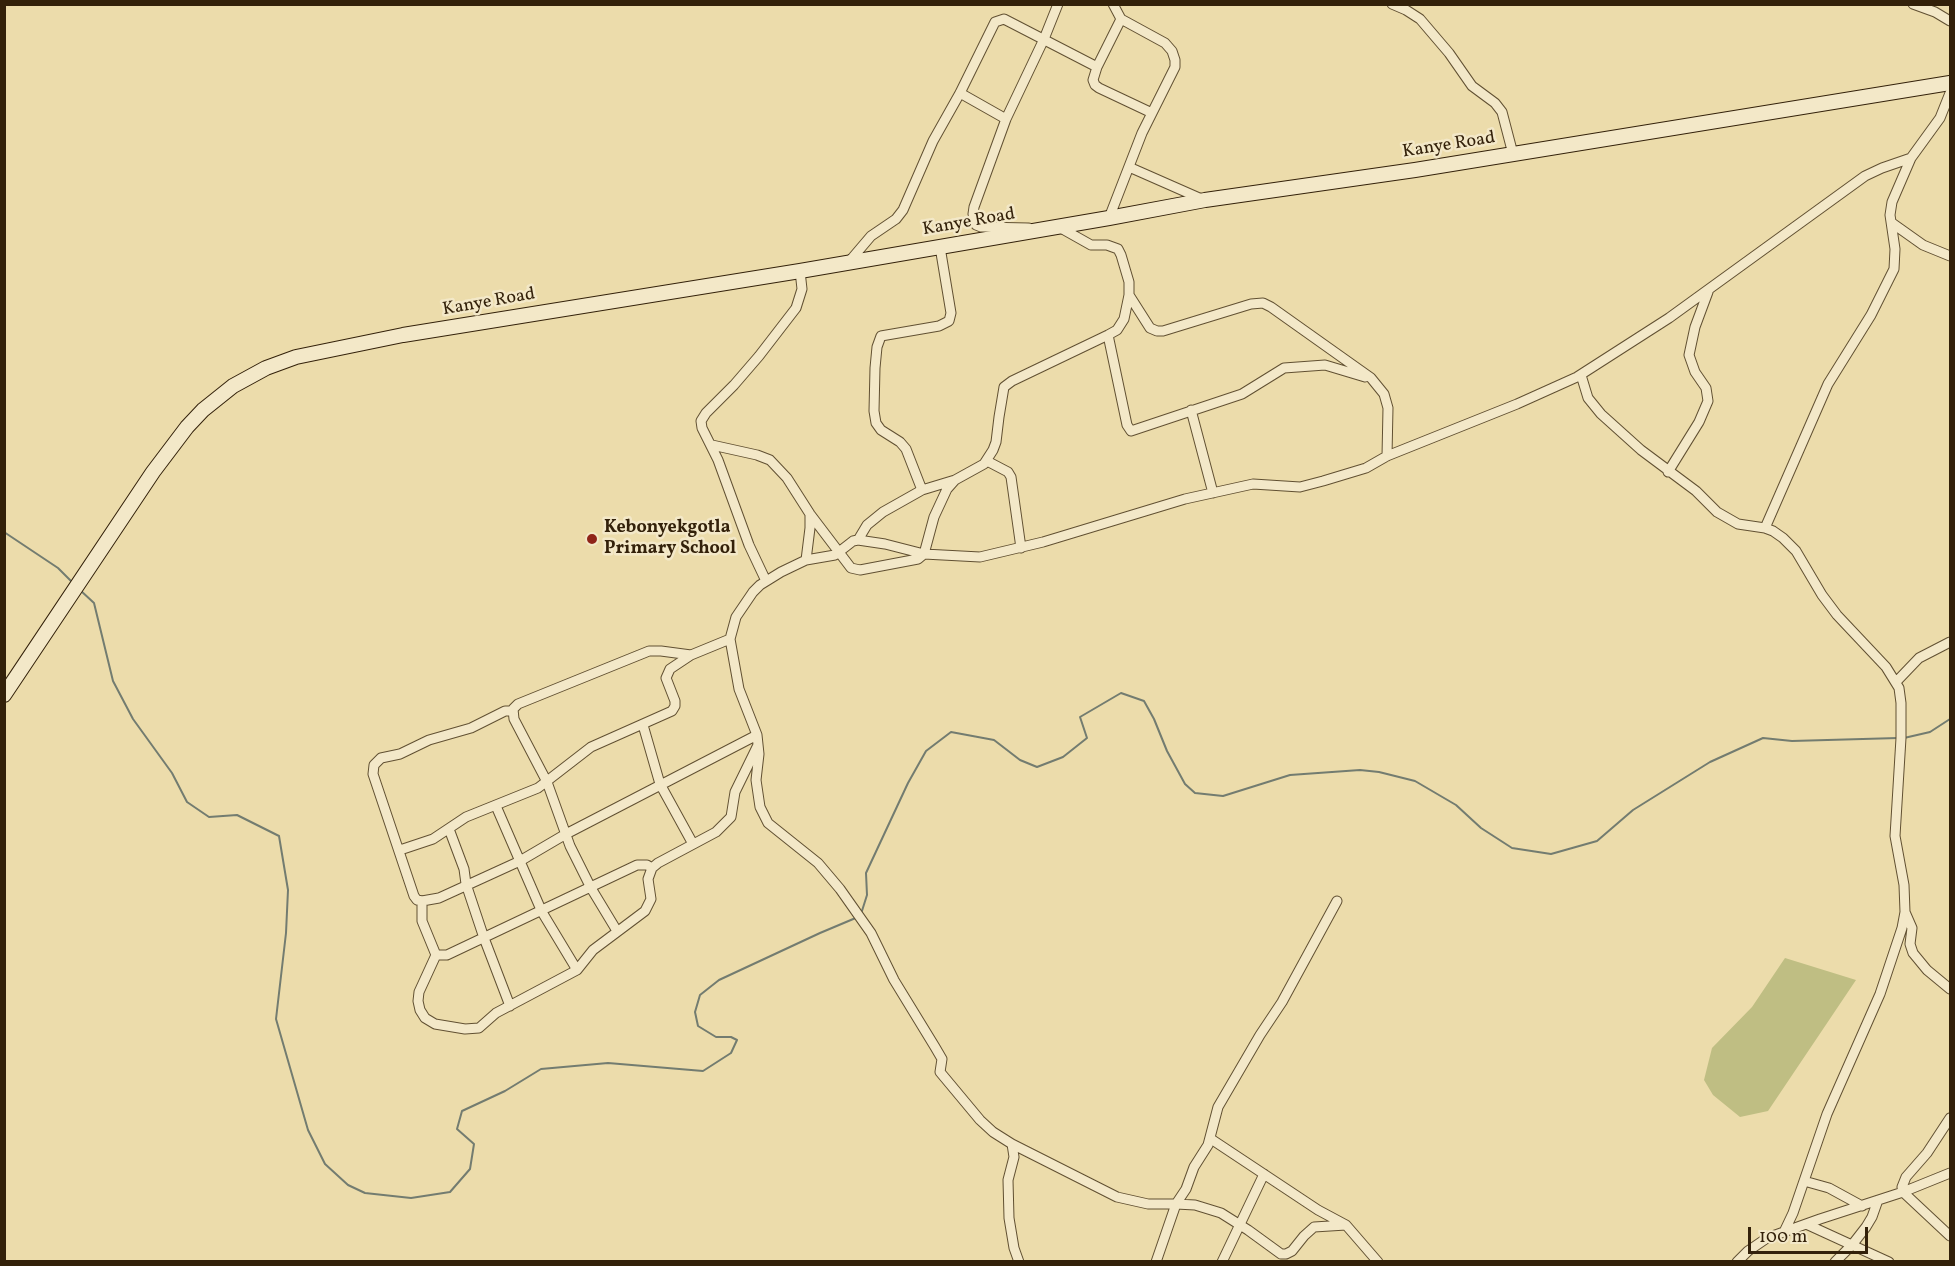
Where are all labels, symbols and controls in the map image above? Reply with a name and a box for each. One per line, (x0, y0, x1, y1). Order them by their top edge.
street label: Kanye Road (1401, 128, 1497, 164)
street label: Kanye Road (921, 204, 1017, 242)
street label: Kanye Road (441, 284, 537, 322)
place label: Kebonyekgotla Primary School (604, 518, 736, 560)
marker: Kebonyekgotla Primary School (585, 532, 599, 546)
scale bar (1751, 1215, 1871, 1253)
text: 100 m (1759, 1225, 1808, 1250)

